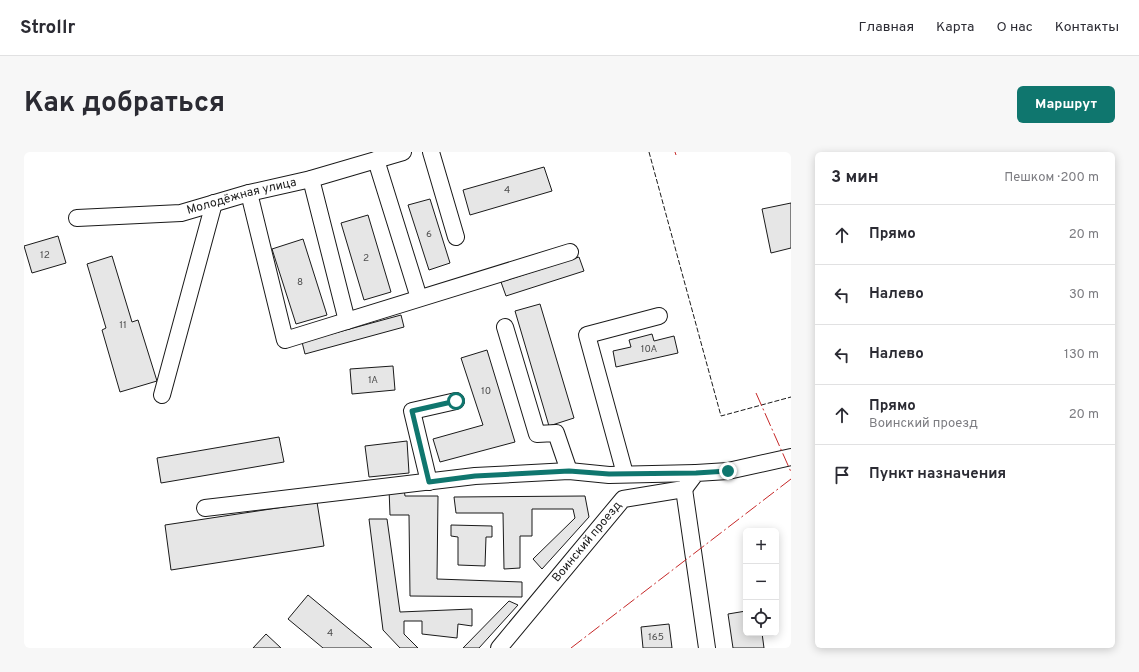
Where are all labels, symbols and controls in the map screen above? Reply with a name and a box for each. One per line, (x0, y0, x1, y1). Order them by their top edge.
text: Strollr (20, 16, 75, 40)
text: Главная (859, 19, 914, 36)
text: Карта (936, 19, 974, 36)
text: О нас (996, 19, 1033, 36)
text: Контакты (1055, 19, 1119, 36)
text: Как добраться (24, 86, 225, 122)
button: Маршрут (1017, 86, 1115, 123)
text: 3 мин (831, 167, 879, 189)
text: Пешком · 200 m (1004, 170, 1099, 186)
street label: Молодёжная улица (185, 175, 298, 219)
house number: 4 (504, 184, 510, 197)
icon: ahead (831, 224, 853, 246)
text: Прямо (869, 225, 916, 244)
text: 20 m (1069, 227, 1099, 243)
house number: 6 (426, 228, 432, 241)
house number: 12 (40, 249, 50, 262)
house number: 2 (363, 252, 369, 265)
house number: 8 (297, 276, 303, 289)
icon: left (831, 284, 853, 306)
text: Налево (869, 285, 924, 304)
text: 30 m (1069, 287, 1099, 303)
house number: 11 (119, 319, 127, 332)
house number: 10А (641, 343, 658, 356)
icon: left (831, 344, 853, 366)
text: Налево (869, 345, 924, 364)
text: 130 m (1064, 347, 1099, 363)
house number: 1А (368, 374, 378, 387)
house number: 10 (481, 385, 491, 398)
route start (447, 392, 465, 410)
text: Прямо (869, 397, 916, 416)
icon: ahead (831, 404, 853, 426)
text: 20 m (1069, 407, 1099, 423)
text: Воинский проезд (869, 416, 978, 432)
route end (719, 462, 737, 480)
icon: arrive (831, 464, 853, 486)
text: Пункт назначения (869, 465, 1006, 484)
street label: Воинский проезд (549, 498, 626, 586)
map controls (743, 528, 779, 636)
button: + (743, 528, 779, 564)
button: − (743, 564, 779, 600)
button: locate (743, 600, 779, 636)
house number: 4 (327, 627, 333, 640)
house number: 165 (648, 631, 664, 644)

